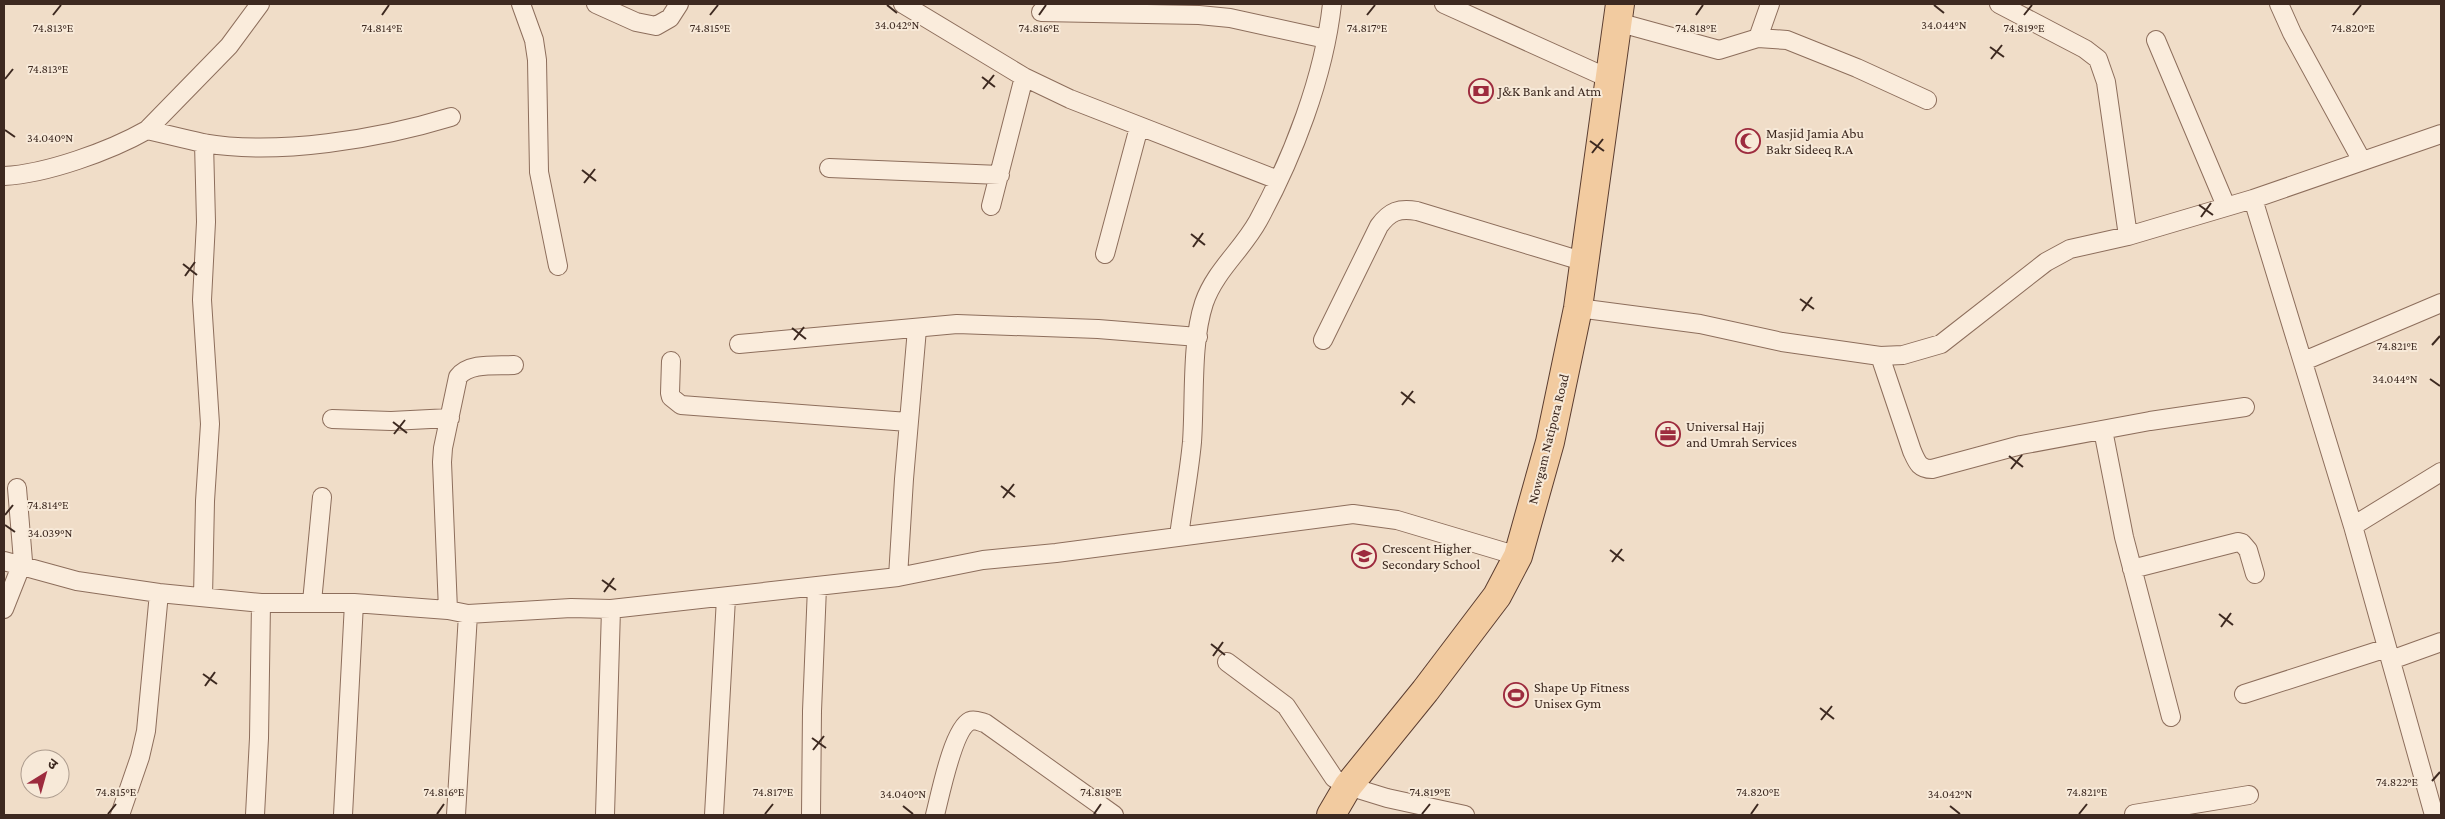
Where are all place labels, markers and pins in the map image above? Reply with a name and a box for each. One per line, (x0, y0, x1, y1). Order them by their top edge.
bank icon: J&K Bank and Atm (1468, 78, 1494, 104)
place label: J&K Bank and Atm (1496, 83, 1601, 99)
place label: Masjid Jamia Abu Bakr Sideeq R.A (1766, 125, 1864, 157)
mosque icon: Masjid Jamia Abu Bakr Sideeq R.A (1735, 128, 1761, 154)
place label: Universal Hajj and Umrah Services (1686, 418, 1797, 450)
office icon: Universal Hajj and Umrah Services (1655, 421, 1681, 447)
place label: Crescent Higher Secondary School (1382, 540, 1481, 572)
school or university icon: Crescent Higher Secondary School (1351, 543, 1377, 569)
place label: Shape Up Fitness Unisex Gym (1534, 679, 1630, 711)
sports icon: Shape Up Fitness Unisex Gym (1503, 682, 1529, 708)

